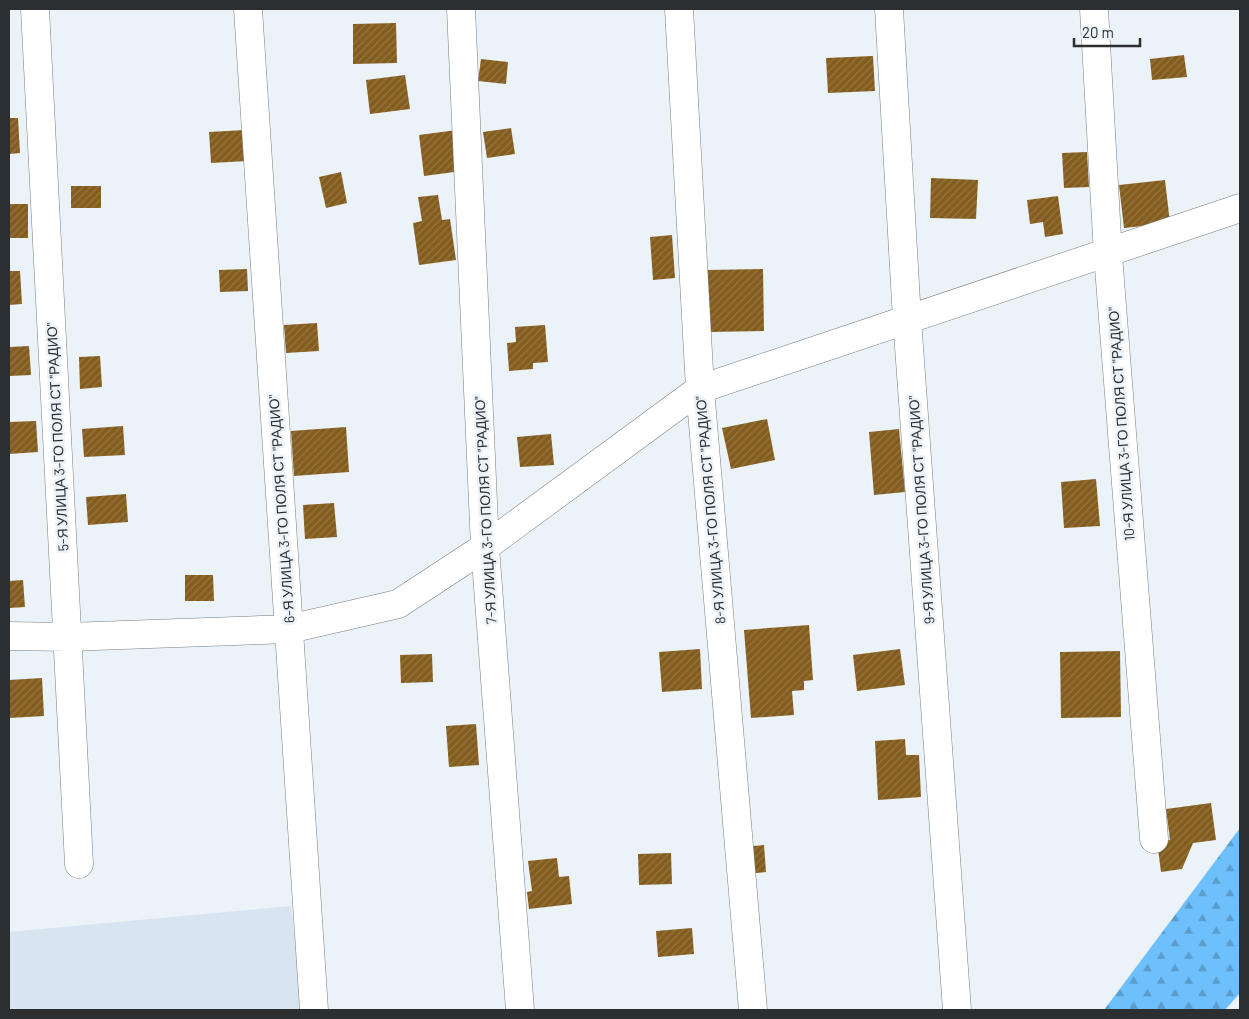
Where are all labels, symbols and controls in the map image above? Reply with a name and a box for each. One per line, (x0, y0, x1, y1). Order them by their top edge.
scale bar (1074, 15, 1140, 47)
text: 20 m (1082, 23, 1114, 41)
street label: 10-Я УЛИЦА 3-ГО ПОЛЯ СТ "РАДИО" (1104, 306, 1138, 542)
street label: 5-Я УЛИЦА 3-ГО ПОЛЯ СТ "РАДИО" (43, 322, 71, 552)
street label: 6-Я УЛИЦА 3-ГО ПОЛЯ СТ "РАДИО" (265, 394, 297, 624)
street label: 7-Я УЛИЦА 3-ГО ПОЛЯ СТ "РАДИО" (471, 395, 499, 624)
street label: 8-Я УЛИЦА 3-ГО ПОЛЯ СТ "РАДИО" (692, 395, 728, 625)
street label: 9-Я УЛИЦА 3-ГО ПОЛЯ СТ "РАДИО" (905, 395, 937, 625)

